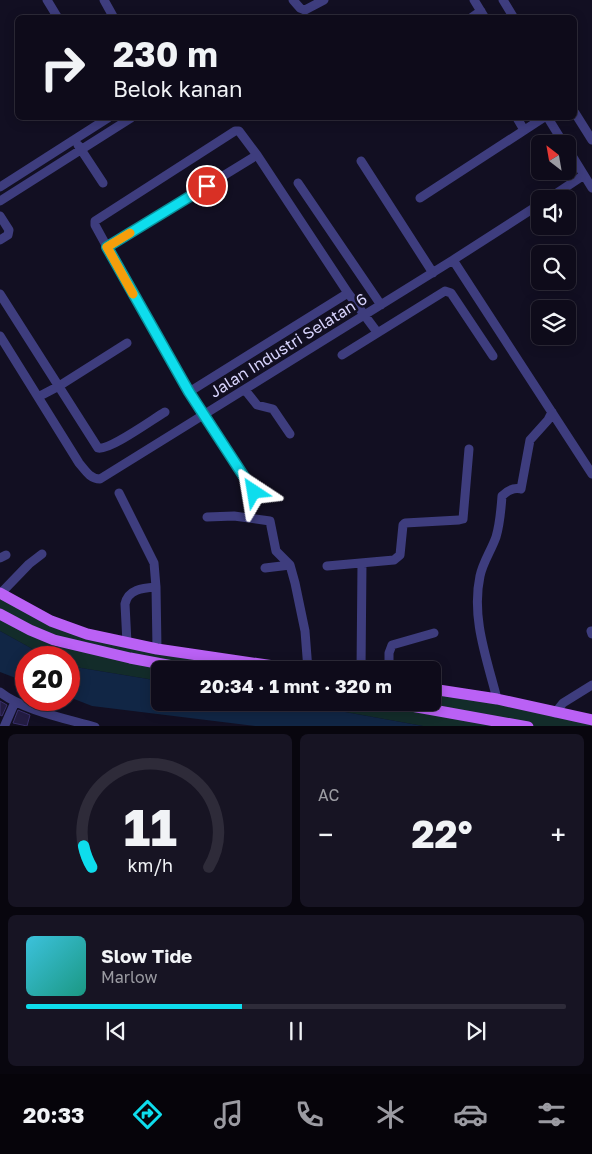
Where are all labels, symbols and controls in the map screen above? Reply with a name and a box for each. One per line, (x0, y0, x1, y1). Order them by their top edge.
text: 230 m (113, 33, 218, 75)
icon: right (30, 35, 95, 100)
text: Belok kanan (113, 75, 243, 102)
north arrow (531, 135, 576, 180)
map controls (531, 135, 576, 345)
pin (186, 165, 228, 207)
icon: arrive (193, 172, 221, 200)
button: sound (531, 190, 576, 235)
button: search (531, 245, 576, 290)
street label: Jalan Industri Selatan 6 (205, 288, 371, 402)
button: layers (531, 300, 576, 345)
position arrow (227, 465, 279, 517)
speed limit sign: 20 (15, 646, 80, 711)
text: 20:34 · 1 mnt · 320 m (200, 674, 392, 697)
text: AC (318, 785, 339, 805)
text: 11 (123, 795, 177, 857)
text: 22° (411, 811, 473, 856)
text: − (318, 818, 333, 851)
text: + (551, 818, 566, 851)
text: km/h (127, 854, 173, 876)
text: Slow Tide (101, 944, 192, 967)
text: Marlow (101, 967, 157, 987)
icon: previous (102, 1017, 130, 1045)
icon: pause (282, 1017, 310, 1045)
icon: next (462, 1017, 490, 1045)
icon: directions (130, 1097, 165, 1132)
icon: music (211, 1097, 246, 1132)
icon: phone (292, 1097, 327, 1132)
icon: climate (373, 1097, 408, 1132)
icon: car (453, 1097, 488, 1132)
icon: filters (534, 1097, 569, 1132)
text: 20:33 (23, 1101, 84, 1128)

